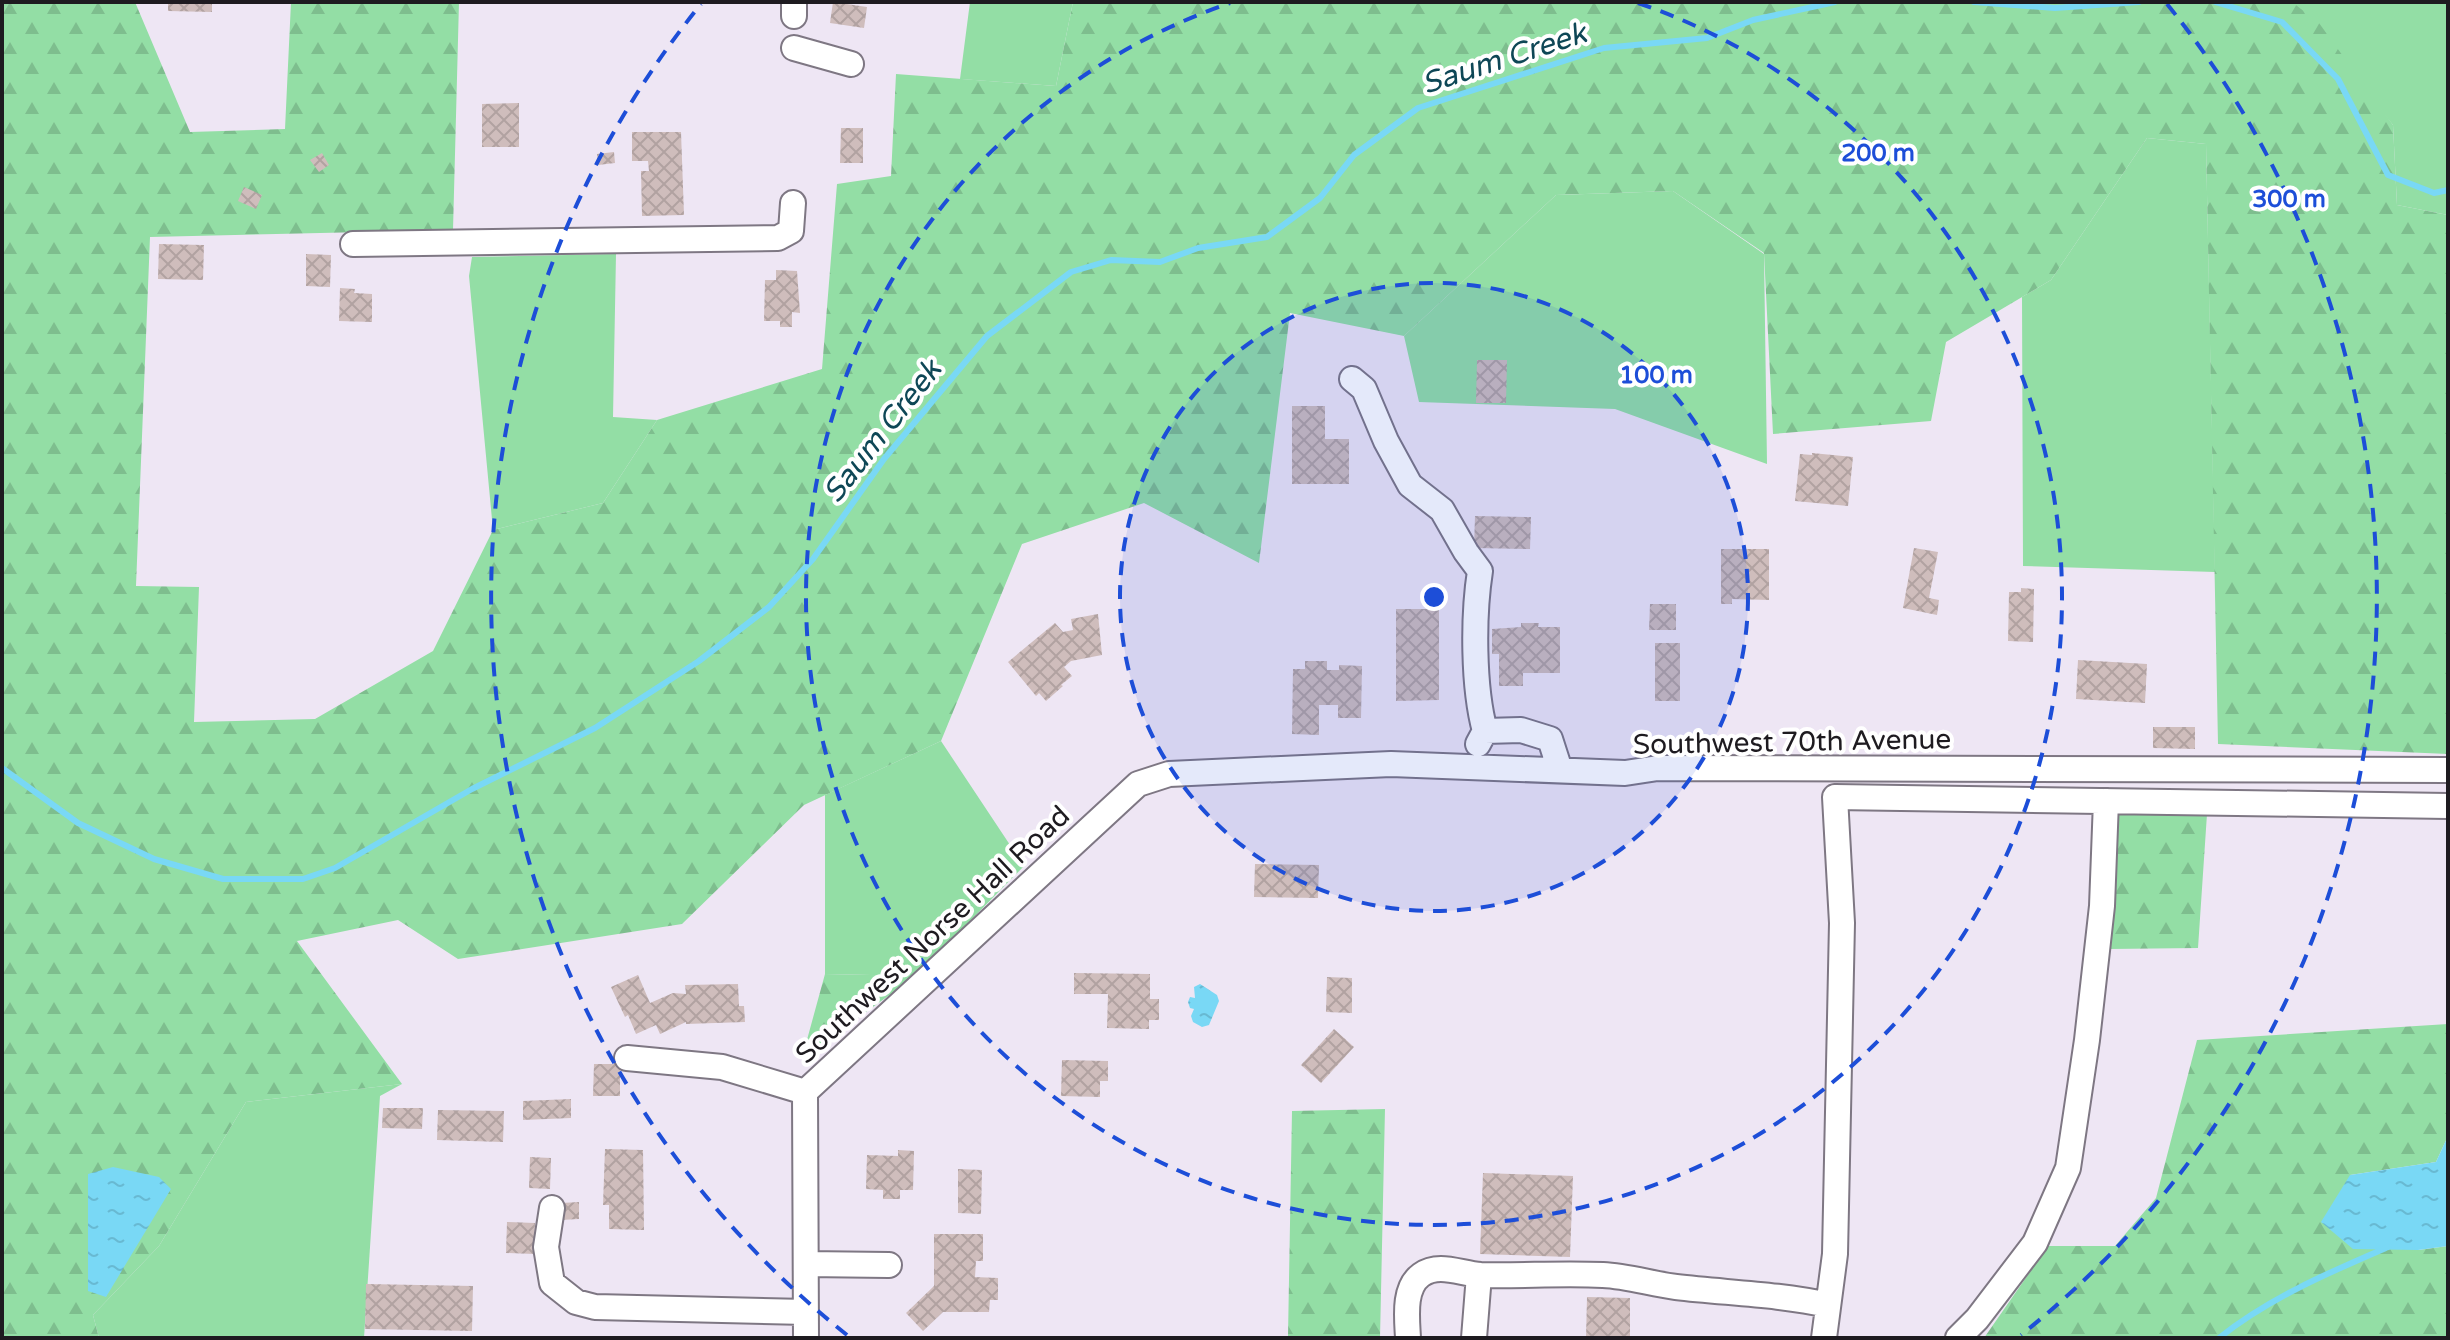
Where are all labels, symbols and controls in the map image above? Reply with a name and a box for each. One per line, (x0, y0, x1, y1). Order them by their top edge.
water label: Saum Creek (1417, 14, 1594, 102)
text: 200 m (1841, 139, 1915, 168)
text: 300 m (2252, 185, 2326, 214)
water label: Saum Creek (815, 351, 951, 510)
text: 100 m (1619, 361, 1693, 390)
centre of rings (1420, 583, 1448, 611)
street label: Southwest 70th Avenue (1633, 722, 1951, 762)
street label: Southwest Norse Hall Road (788, 799, 1077, 1071)

